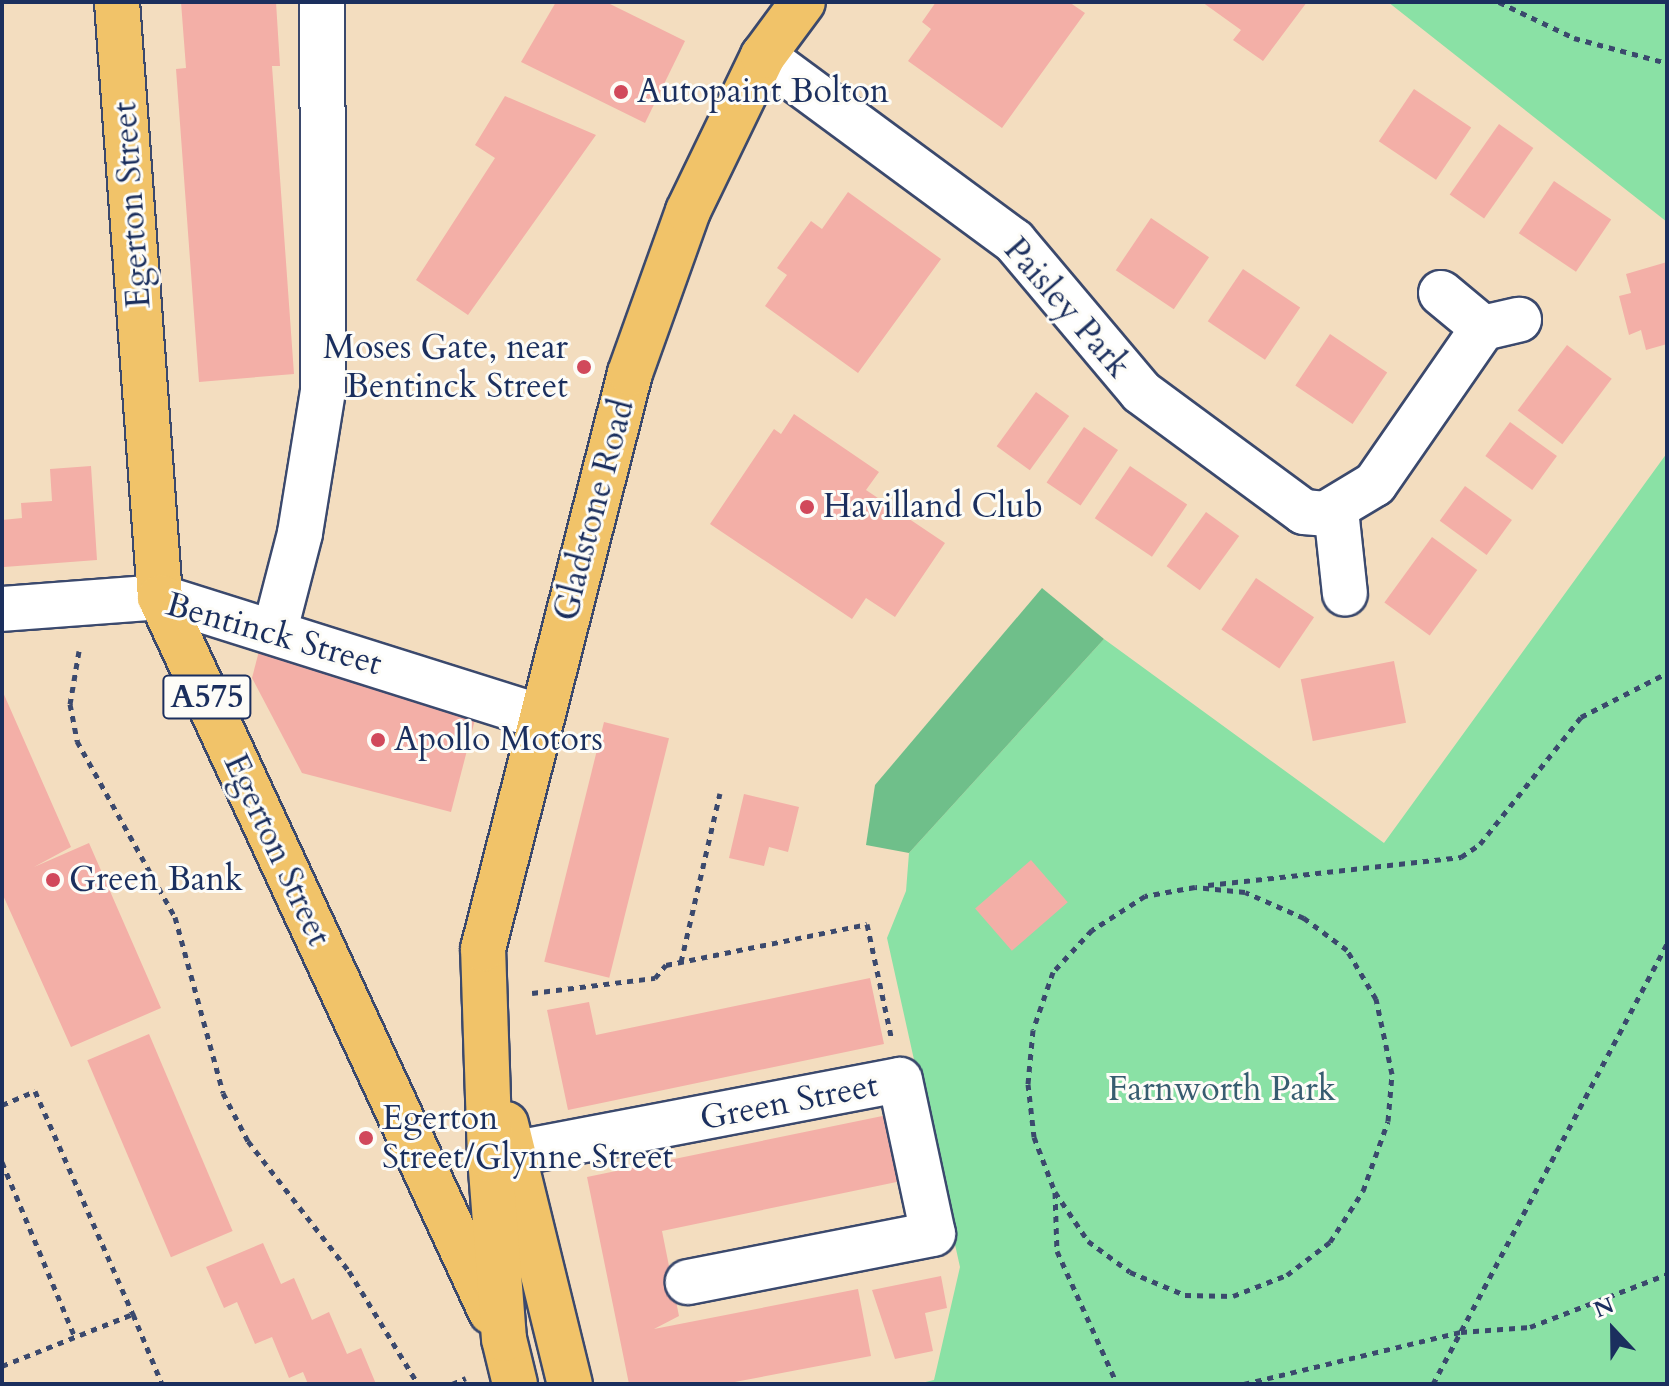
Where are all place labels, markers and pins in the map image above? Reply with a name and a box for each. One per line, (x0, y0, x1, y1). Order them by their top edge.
place label: Autopaint Bolton (637, 72, 889, 112)
marker: Autopaint Bolton (612, 83, 630, 101)
place label: Moses Gate, near Bentinck Street (323, 327, 568, 406)
marker: Moses Gate, near Bentinck Street (575, 358, 593, 376)
place label: Havilland Club (823, 487, 1043, 527)
marker: Havilland Club (798, 498, 816, 516)
place label: Apollo Motors (394, 720, 603, 760)
marker: Apollo Motors (369, 731, 387, 749)
place label: Green Bank (69, 860, 243, 900)
marker: Green Bank (44, 871, 62, 889)
place label: Egerton Street/Glynne Street (382, 1098, 673, 1178)
marker: Egerton Street/Glynne Street (357, 1129, 375, 1147)

